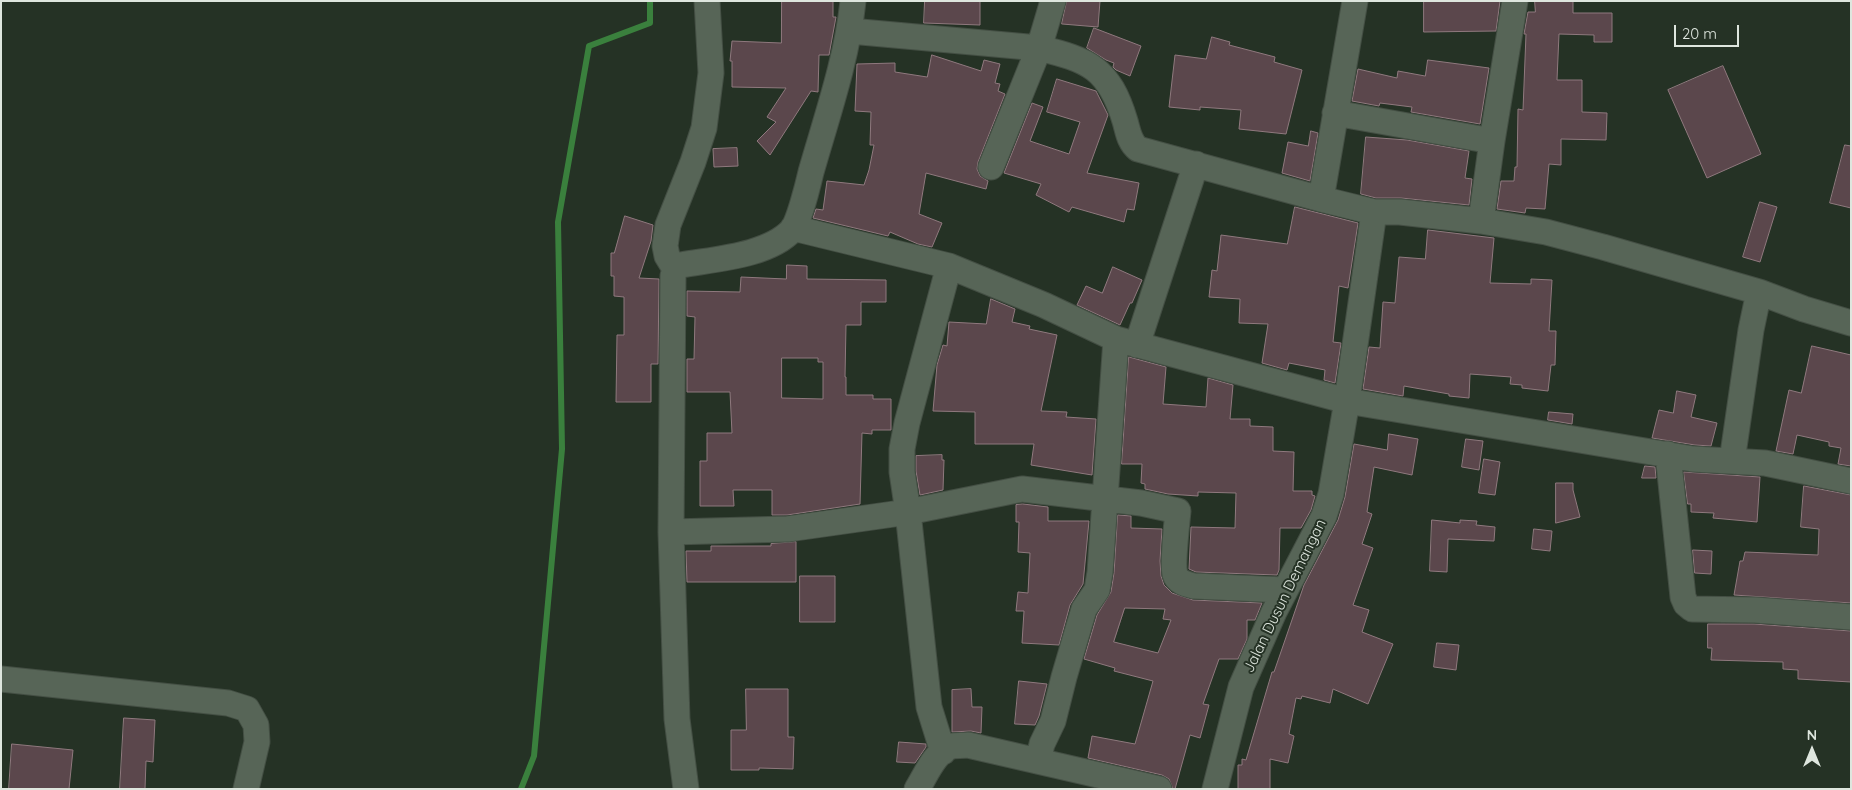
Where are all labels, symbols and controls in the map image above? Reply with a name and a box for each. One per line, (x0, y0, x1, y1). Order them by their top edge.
scale bar (1677, 15, 1742, 47)
text: 20 m (1682, 24, 1717, 43)
street label: Jalan Dusun Demangan (1240, 516, 1330, 676)
north arrow (1787, 725, 1837, 775)
text: N (1807, 726, 1817, 744)

